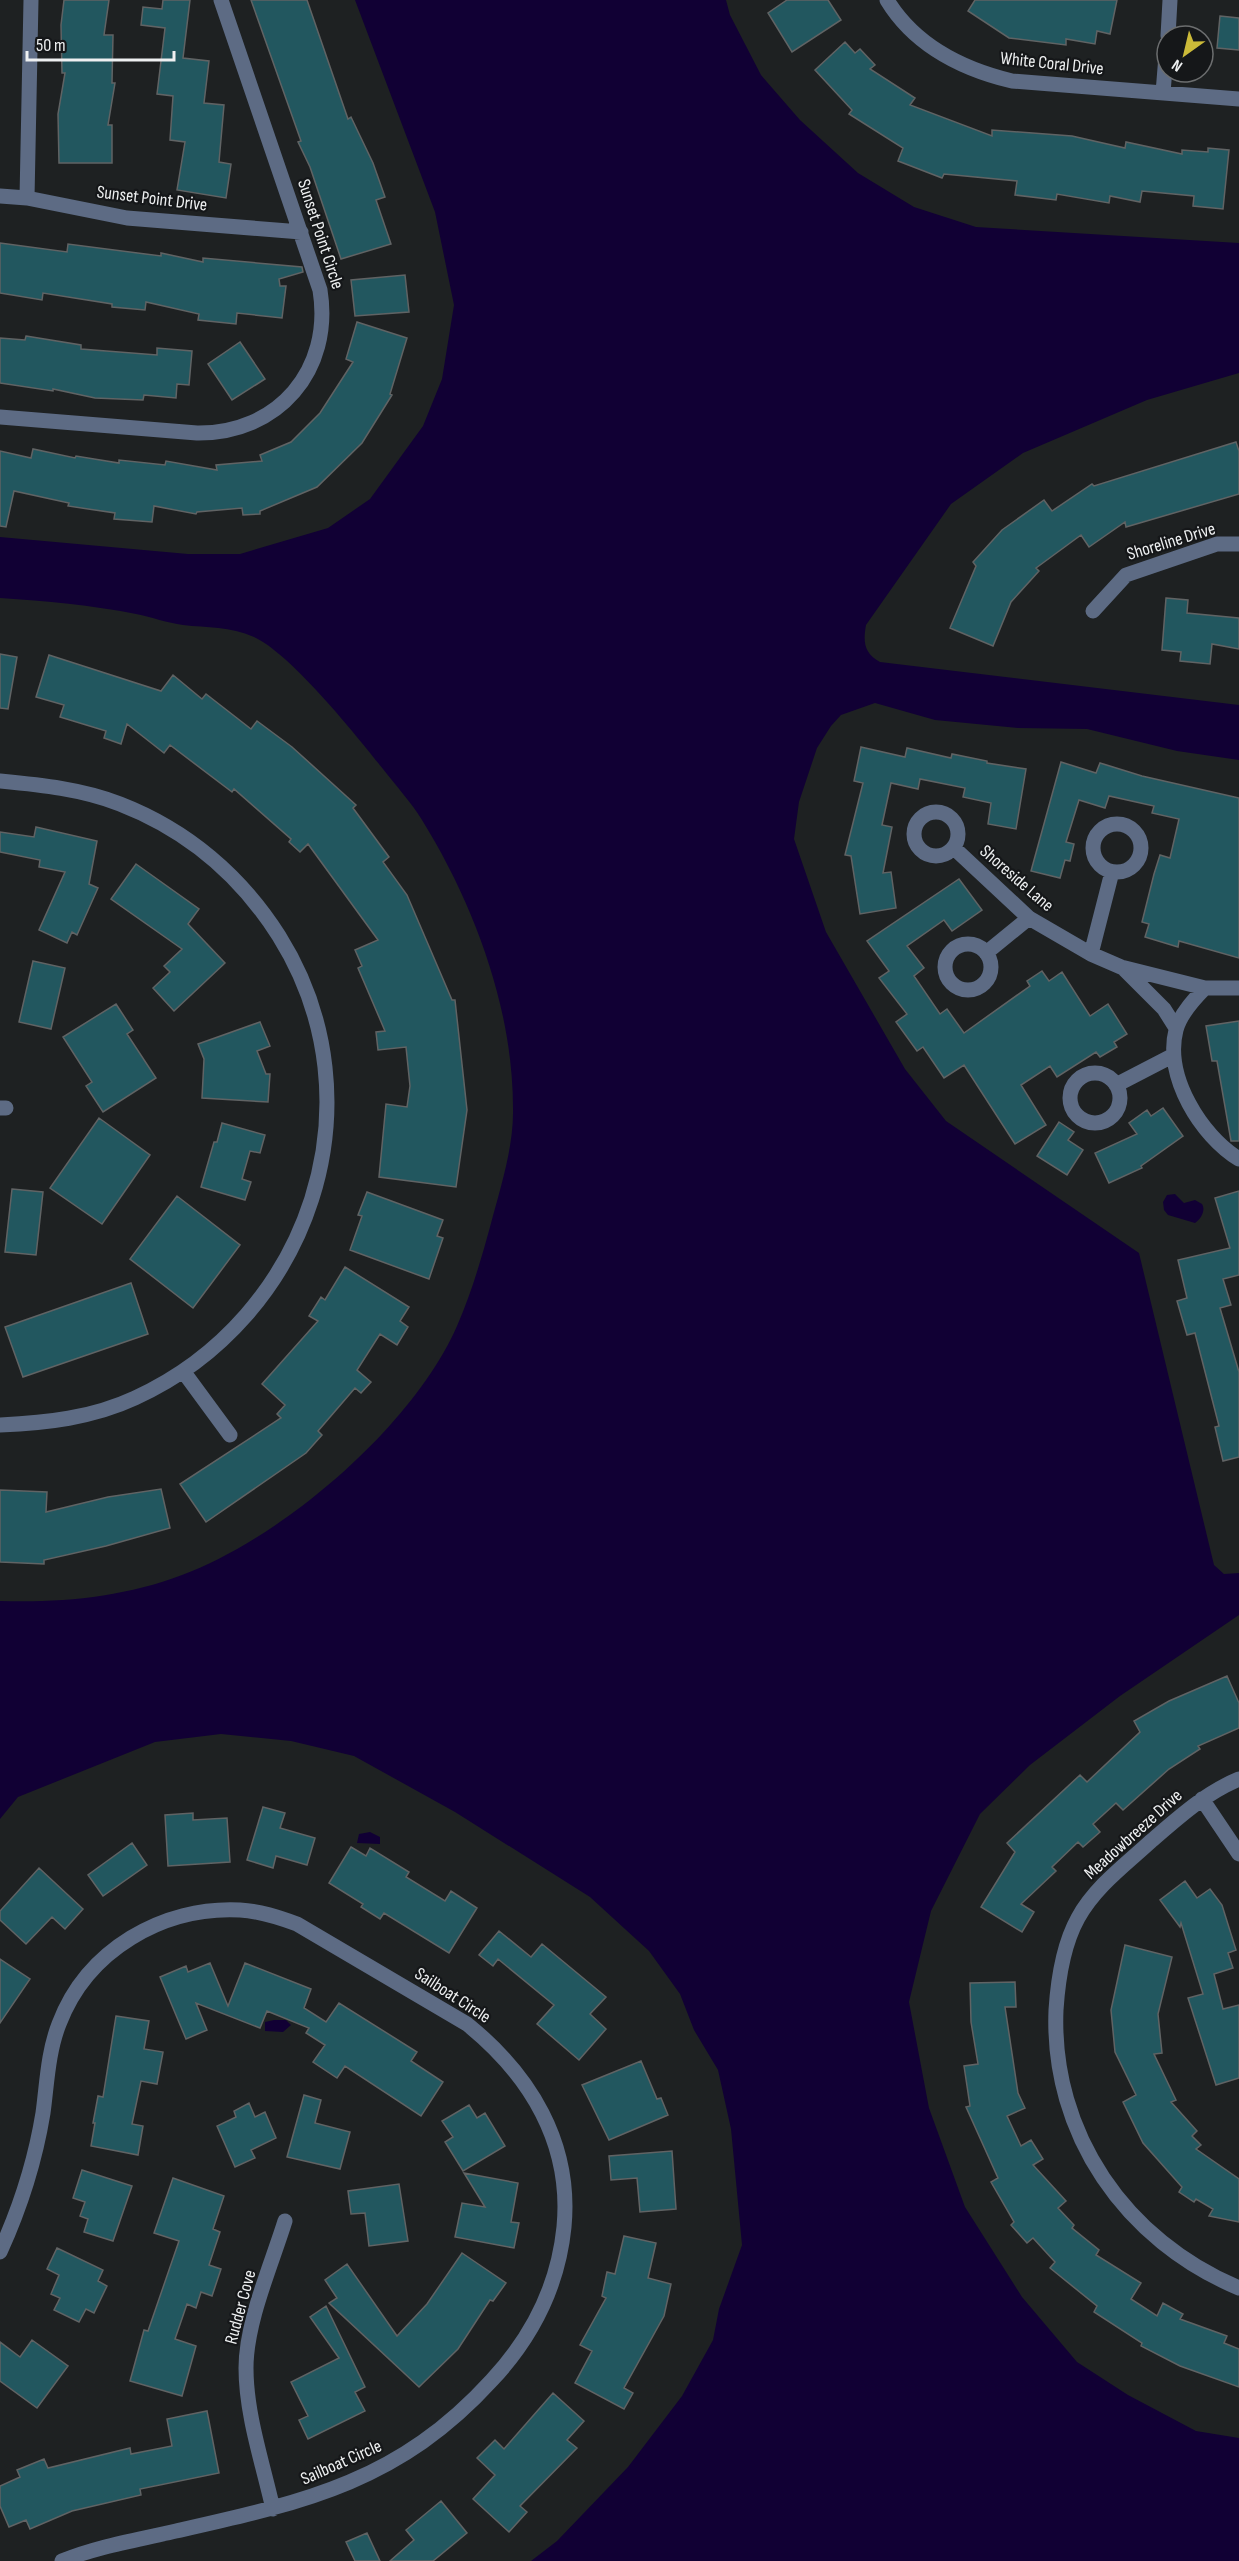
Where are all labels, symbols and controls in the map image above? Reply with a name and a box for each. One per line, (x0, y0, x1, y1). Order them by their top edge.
scale bar (27, 24, 174, 62)
north arrow (1155, 24, 1215, 84)
text: 50 m (36, 35, 66, 56)
street label: White Coral Drive (999, 48, 1105, 79)
text: N (1169, 55, 1186, 75)
street label: Sunset Point Circle (293, 177, 348, 292)
street label: Sunset Point Drive (96, 181, 208, 216)
street label: Shoreline Drive (1124, 518, 1218, 565)
street label: Shoreside Lane (975, 841, 1058, 916)
street label: Meadowbreeze Drive (1080, 1785, 1187, 1884)
street label: Sailboat Circle (411, 1963, 495, 2028)
street label: Rudder Cove (220, 2268, 260, 2347)
street label: Sailboat Circle (298, 2435, 385, 2490)

